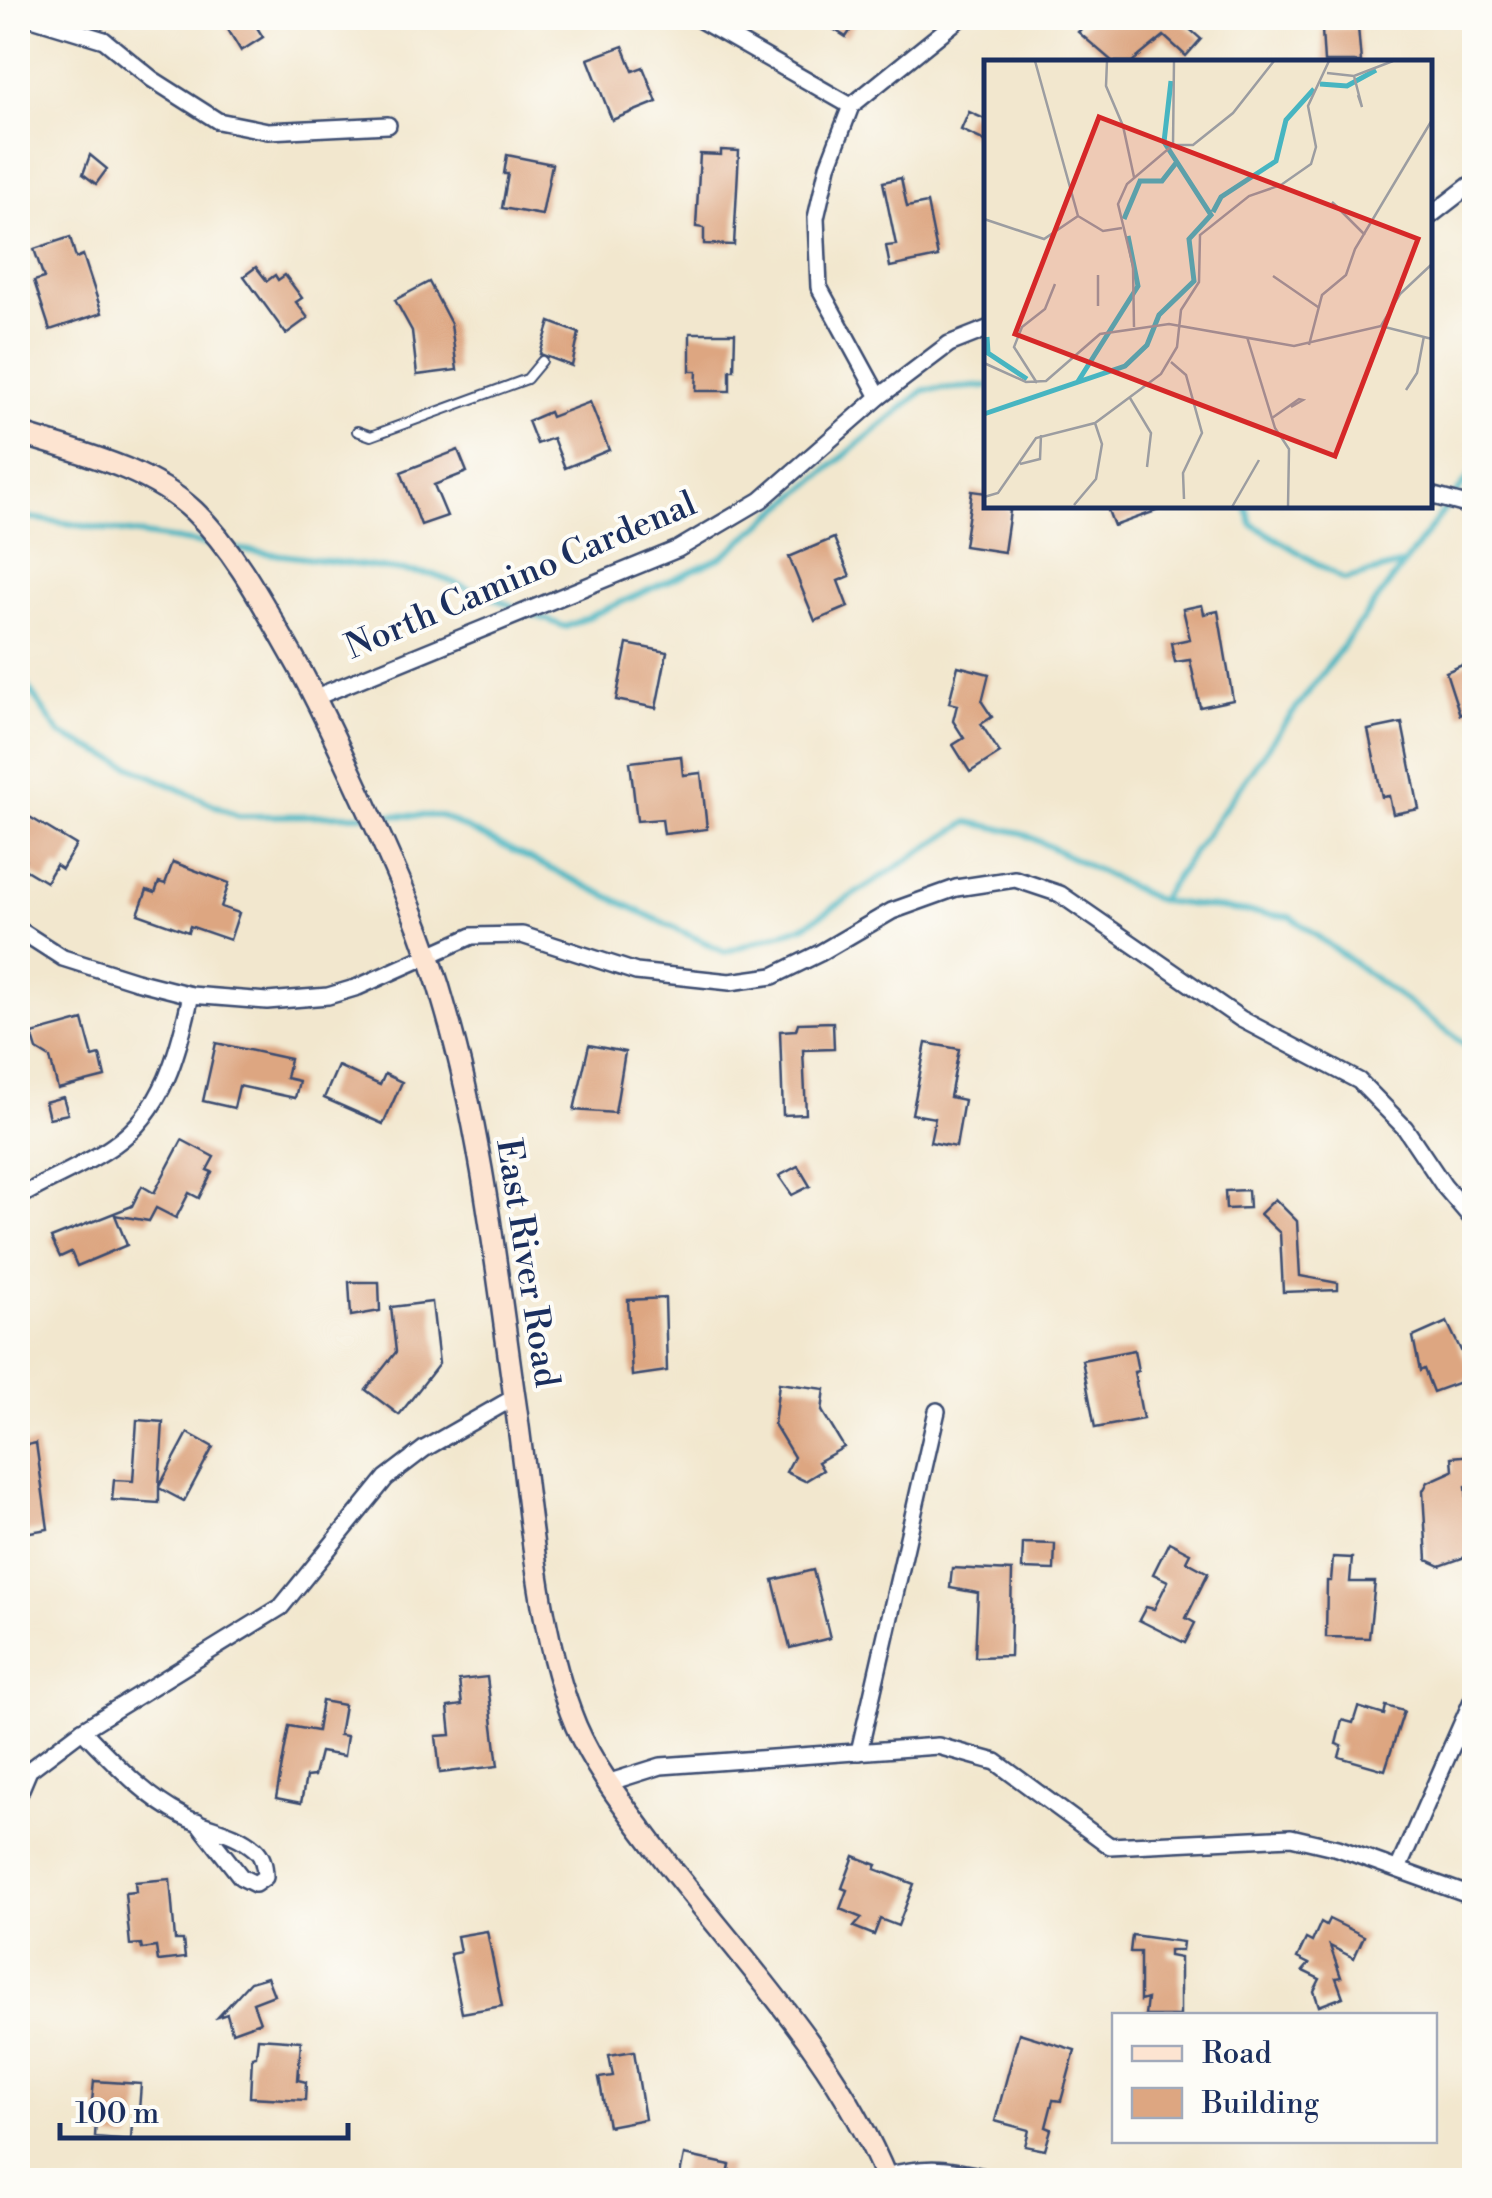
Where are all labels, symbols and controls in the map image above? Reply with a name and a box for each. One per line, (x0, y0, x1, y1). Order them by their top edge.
inset map (984, 60, 1432, 508)
street label: North Camino Cardenal (339, 483, 703, 669)
street label: East River Road (486, 1136, 568, 1390)
legend (1112, 2013, 1437, 2143)
text: Road (1202, 2035, 1272, 2073)
scale bar (60, 2078, 348, 2140)
text: Building (1201, 2085, 1320, 2123)
text: 100 m (75, 2095, 159, 2133)

